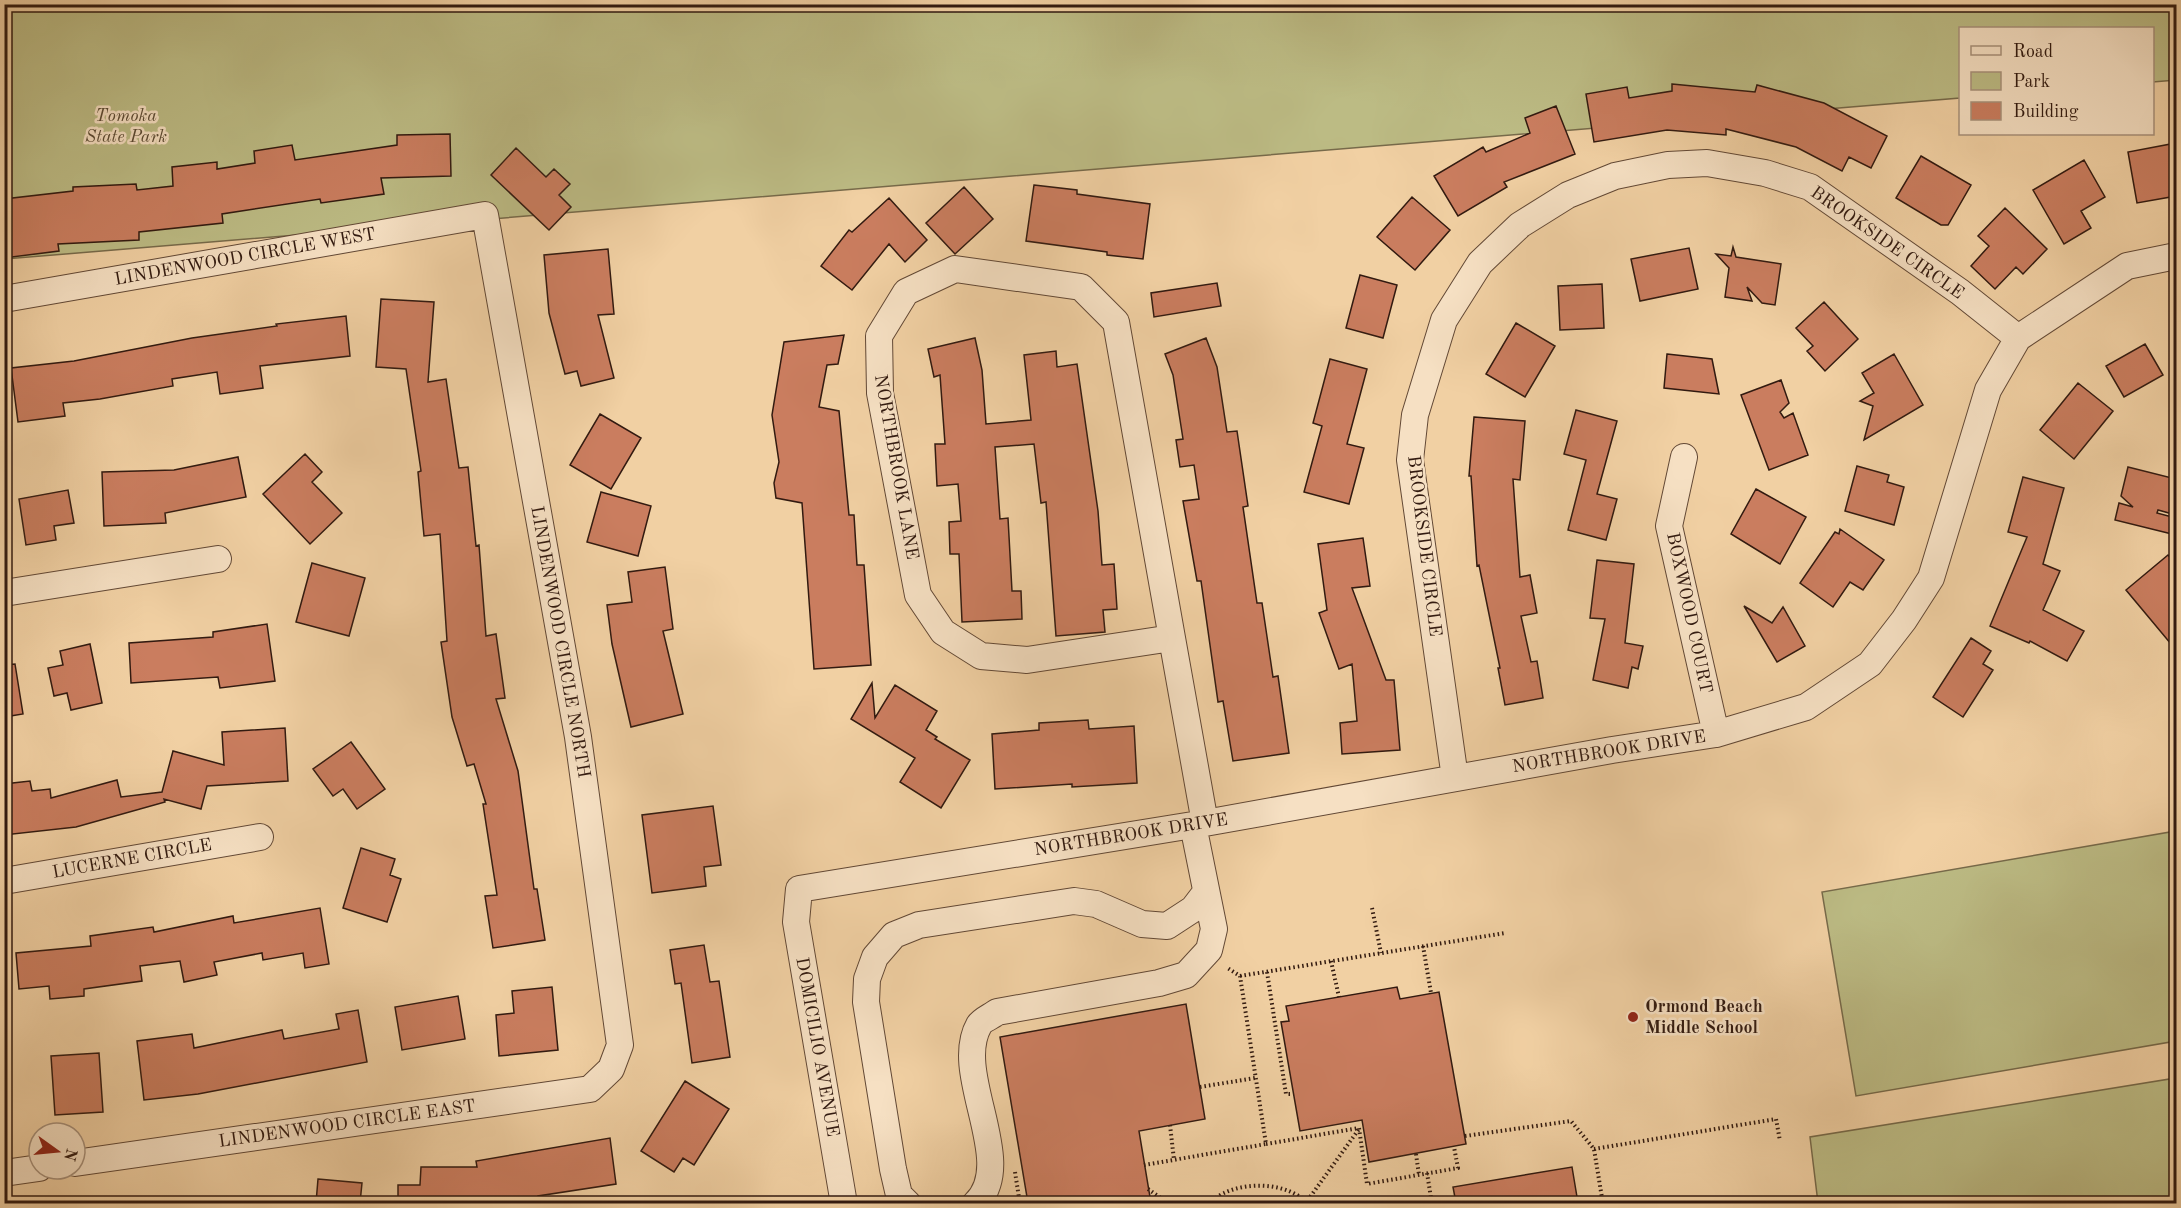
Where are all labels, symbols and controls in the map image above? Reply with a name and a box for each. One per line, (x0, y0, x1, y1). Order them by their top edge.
legend (1959, 27, 2154, 135)
text: Road (2013, 43, 2053, 61)
text: Park (2013, 73, 2050, 91)
text: Building (2013, 103, 2079, 121)
park label: Tomoka State Park (85, 107, 167, 146)
street label: BROOKSIDE CIRCLE (1807, 183, 1967, 303)
street label: LINDENWOOD CIRCLE WEST (113, 225, 377, 289)
street label: NORTHBROOK LANE (871, 373, 921, 561)
street label: BROOKSIDE CIRCLE (1404, 454, 1444, 638)
street label: LINDENWOOD CIRCLE NORTH (527, 505, 593, 779)
street label: BOXWOOD COURT (1663, 531, 1715, 695)
street label: NORTHBROOK DRIVE (1511, 728, 1707, 776)
street label: NORTHBROOK DRIVE (1033, 811, 1229, 859)
street label: LUCERNE CIRCLE (51, 836, 213, 882)
street label: DOMICILIO AVENUE (792, 956, 842, 1138)
place label: Ormond Beach Middle School (1645, 998, 1763, 1037)
marker: Ormond Beach Middle School (1626, 1010, 1640, 1024)
street label: LINDENWOOD CIRCLE EAST (217, 1097, 477, 1151)
north arrow (27, 1121, 87, 1181)
text: N (60, 1146, 79, 1163)

